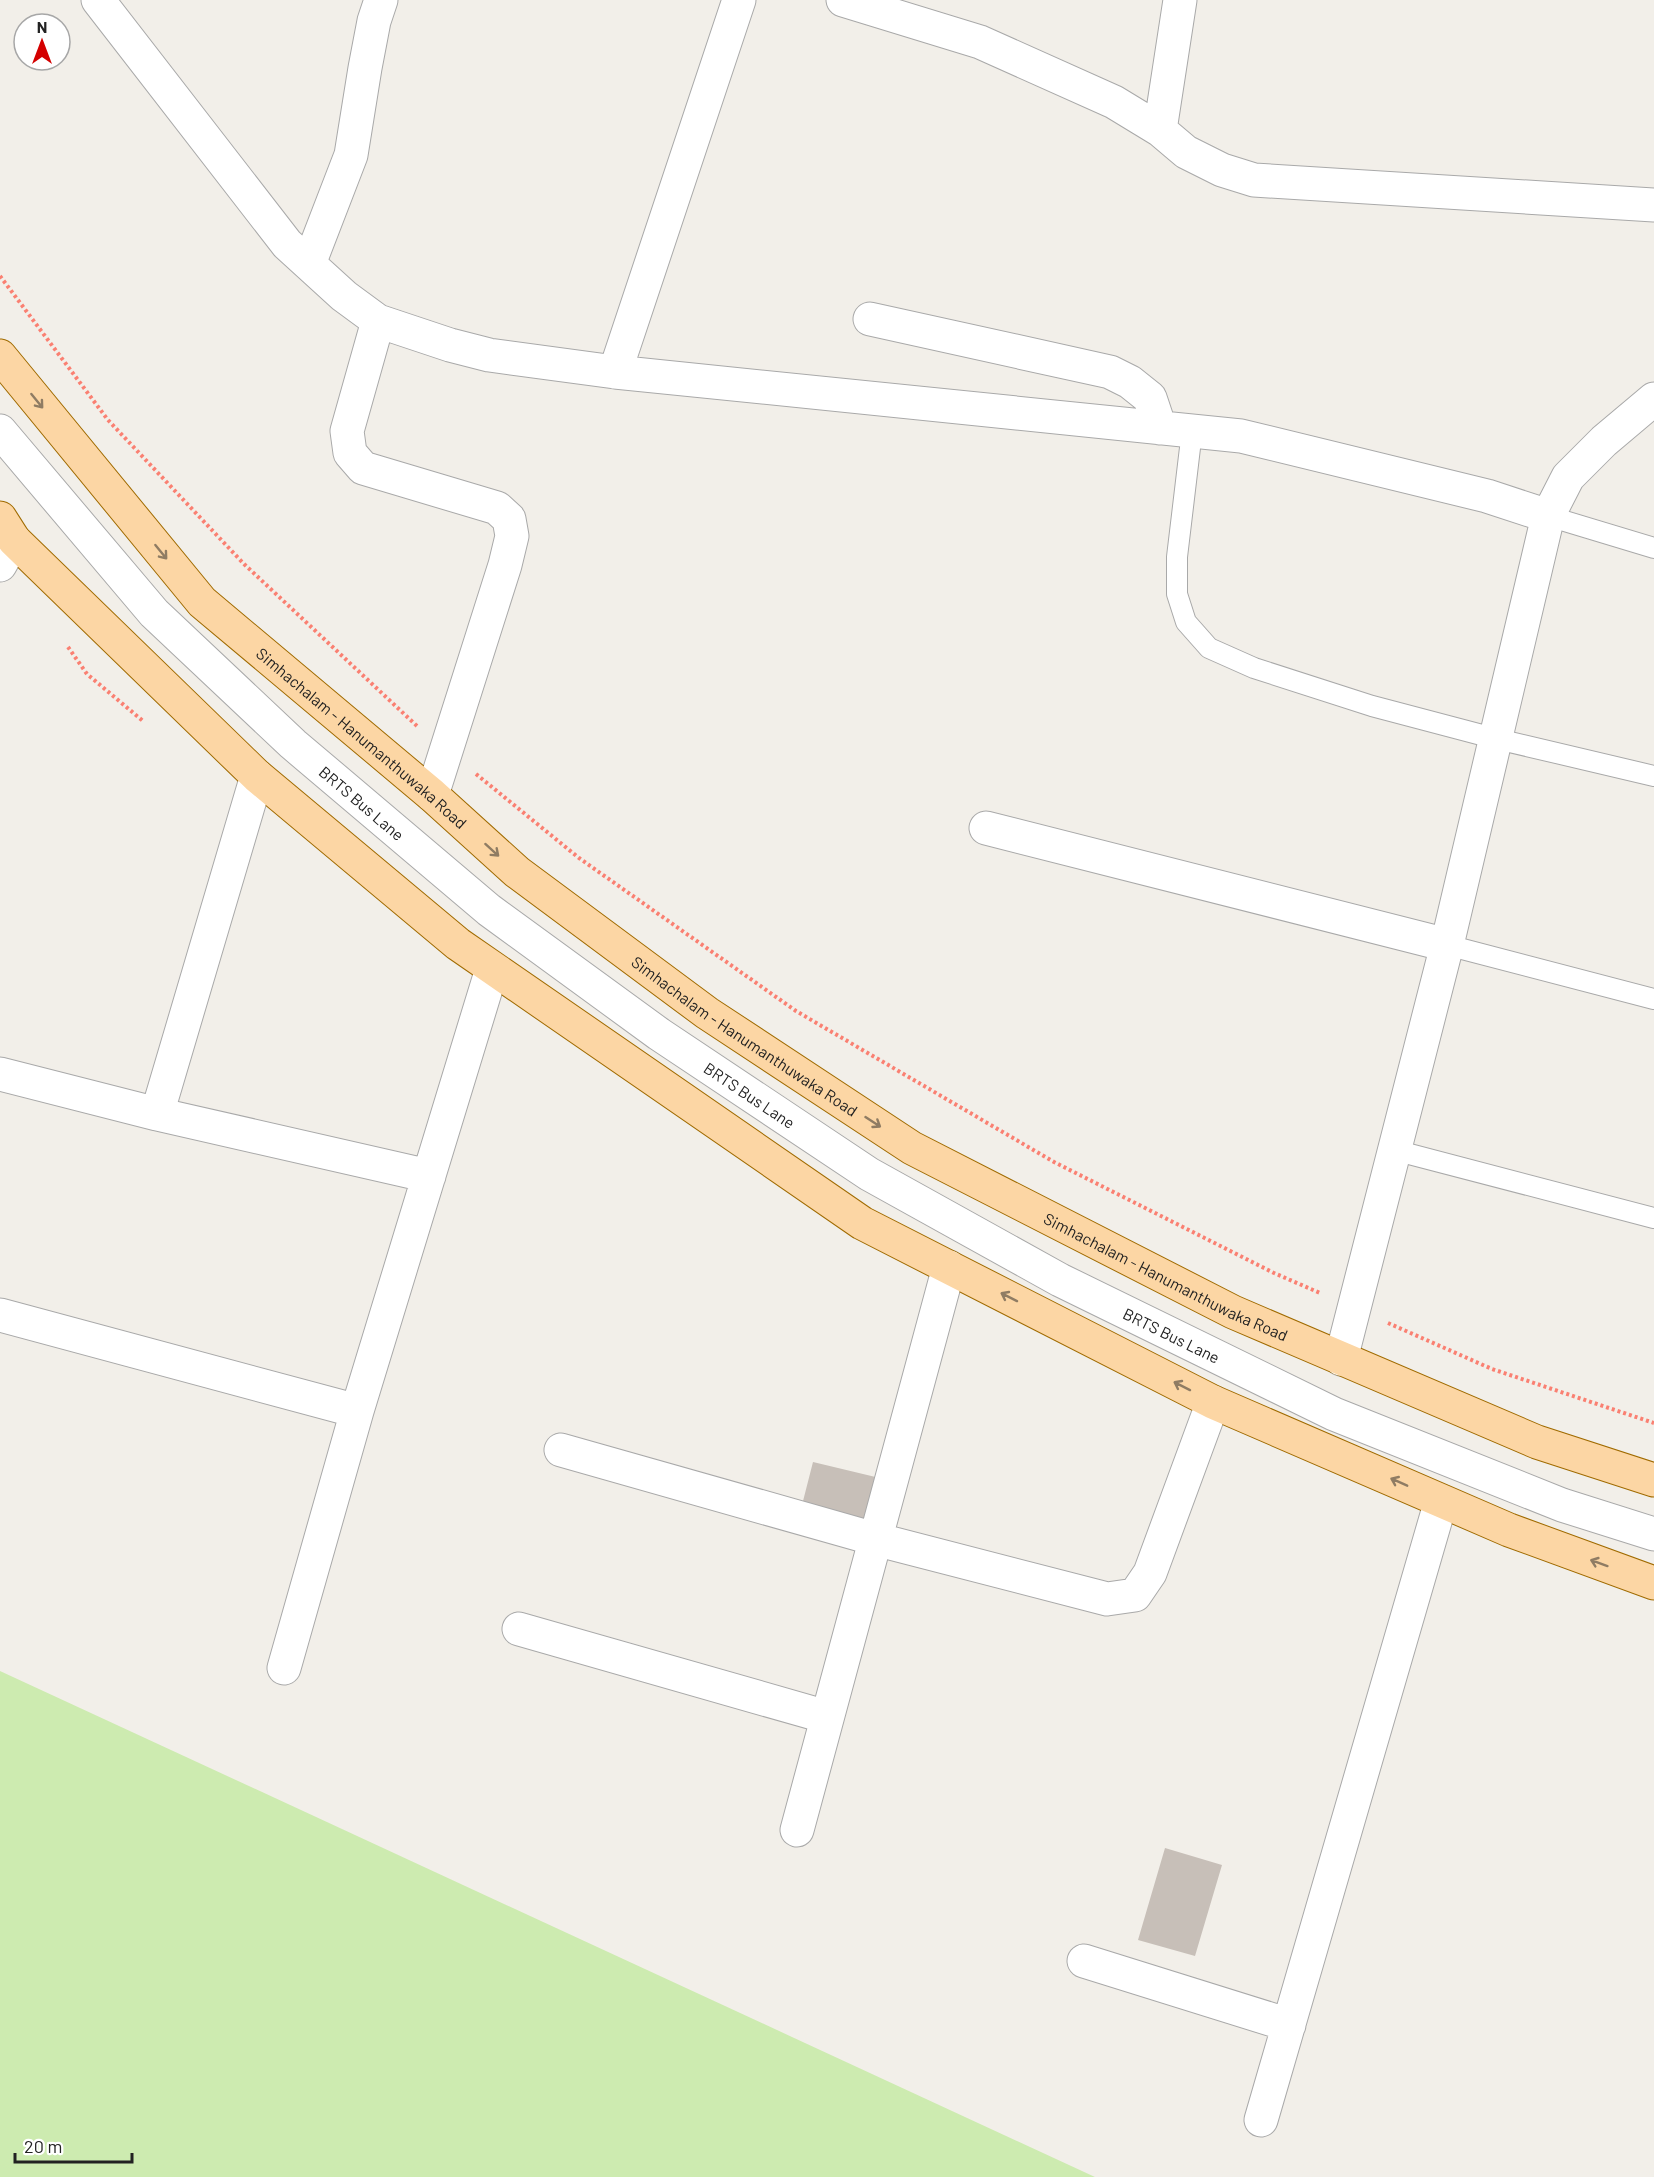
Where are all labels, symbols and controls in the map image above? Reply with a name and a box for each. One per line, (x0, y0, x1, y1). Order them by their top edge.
north arrow (12, 12, 72, 72)
text: N (37, 17, 47, 36)
one-way arrow (30, 393, 44, 408)
one-way arrow (154, 544, 167, 560)
street label: Simhachalam - Hanumanthuwaka Road (253, 643, 471, 832)
street label: BRTS Bus Lane (316, 761, 408, 844)
one-way arrow (485, 843, 500, 857)
street label: Simhachalam - Hanumanthuwaka Road (629, 951, 862, 1119)
street label: BRTS Bus Lane (701, 1058, 799, 1132)
one-way arrow (864, 1116, 881, 1129)
street label: Simhachalam - Hanumanthuwaka Road (1041, 1208, 1291, 1344)
one-way arrow (1000, 1291, 1018, 1303)
street label: BRTS Bus Lane (1120, 1303, 1223, 1366)
one-way arrow (1174, 1380, 1192, 1391)
one-way arrow (1390, 1476, 1408, 1488)
one-way arrow (1590, 1557, 1609, 1568)
scale bar (15, 2126, 132, 2164)
text: 20 m (24, 2135, 62, 2157)

